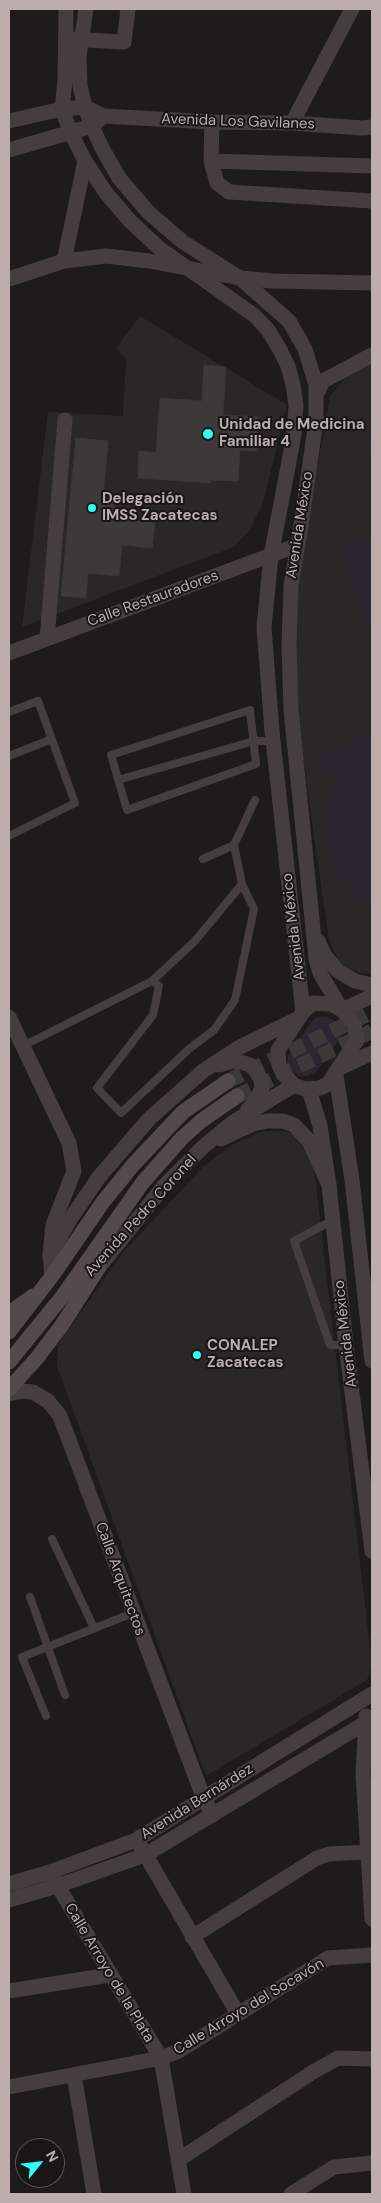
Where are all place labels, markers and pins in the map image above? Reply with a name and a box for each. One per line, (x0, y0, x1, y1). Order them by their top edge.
place label: Unidad de Medicina Familiar 4 (219, 416, 364, 451)
marker: Unidad de Medicina Familiar 4 (201, 427, 215, 441)
place label: Delegación IMSS Zacatecas (102, 490, 217, 525)
marker: Delegación IMSS Zacatecas (86, 502, 98, 514)
place label: CONALEP Zacatecas (207, 1337, 283, 1372)
marker: CONALEP Zacatecas (191, 1349, 203, 1361)

